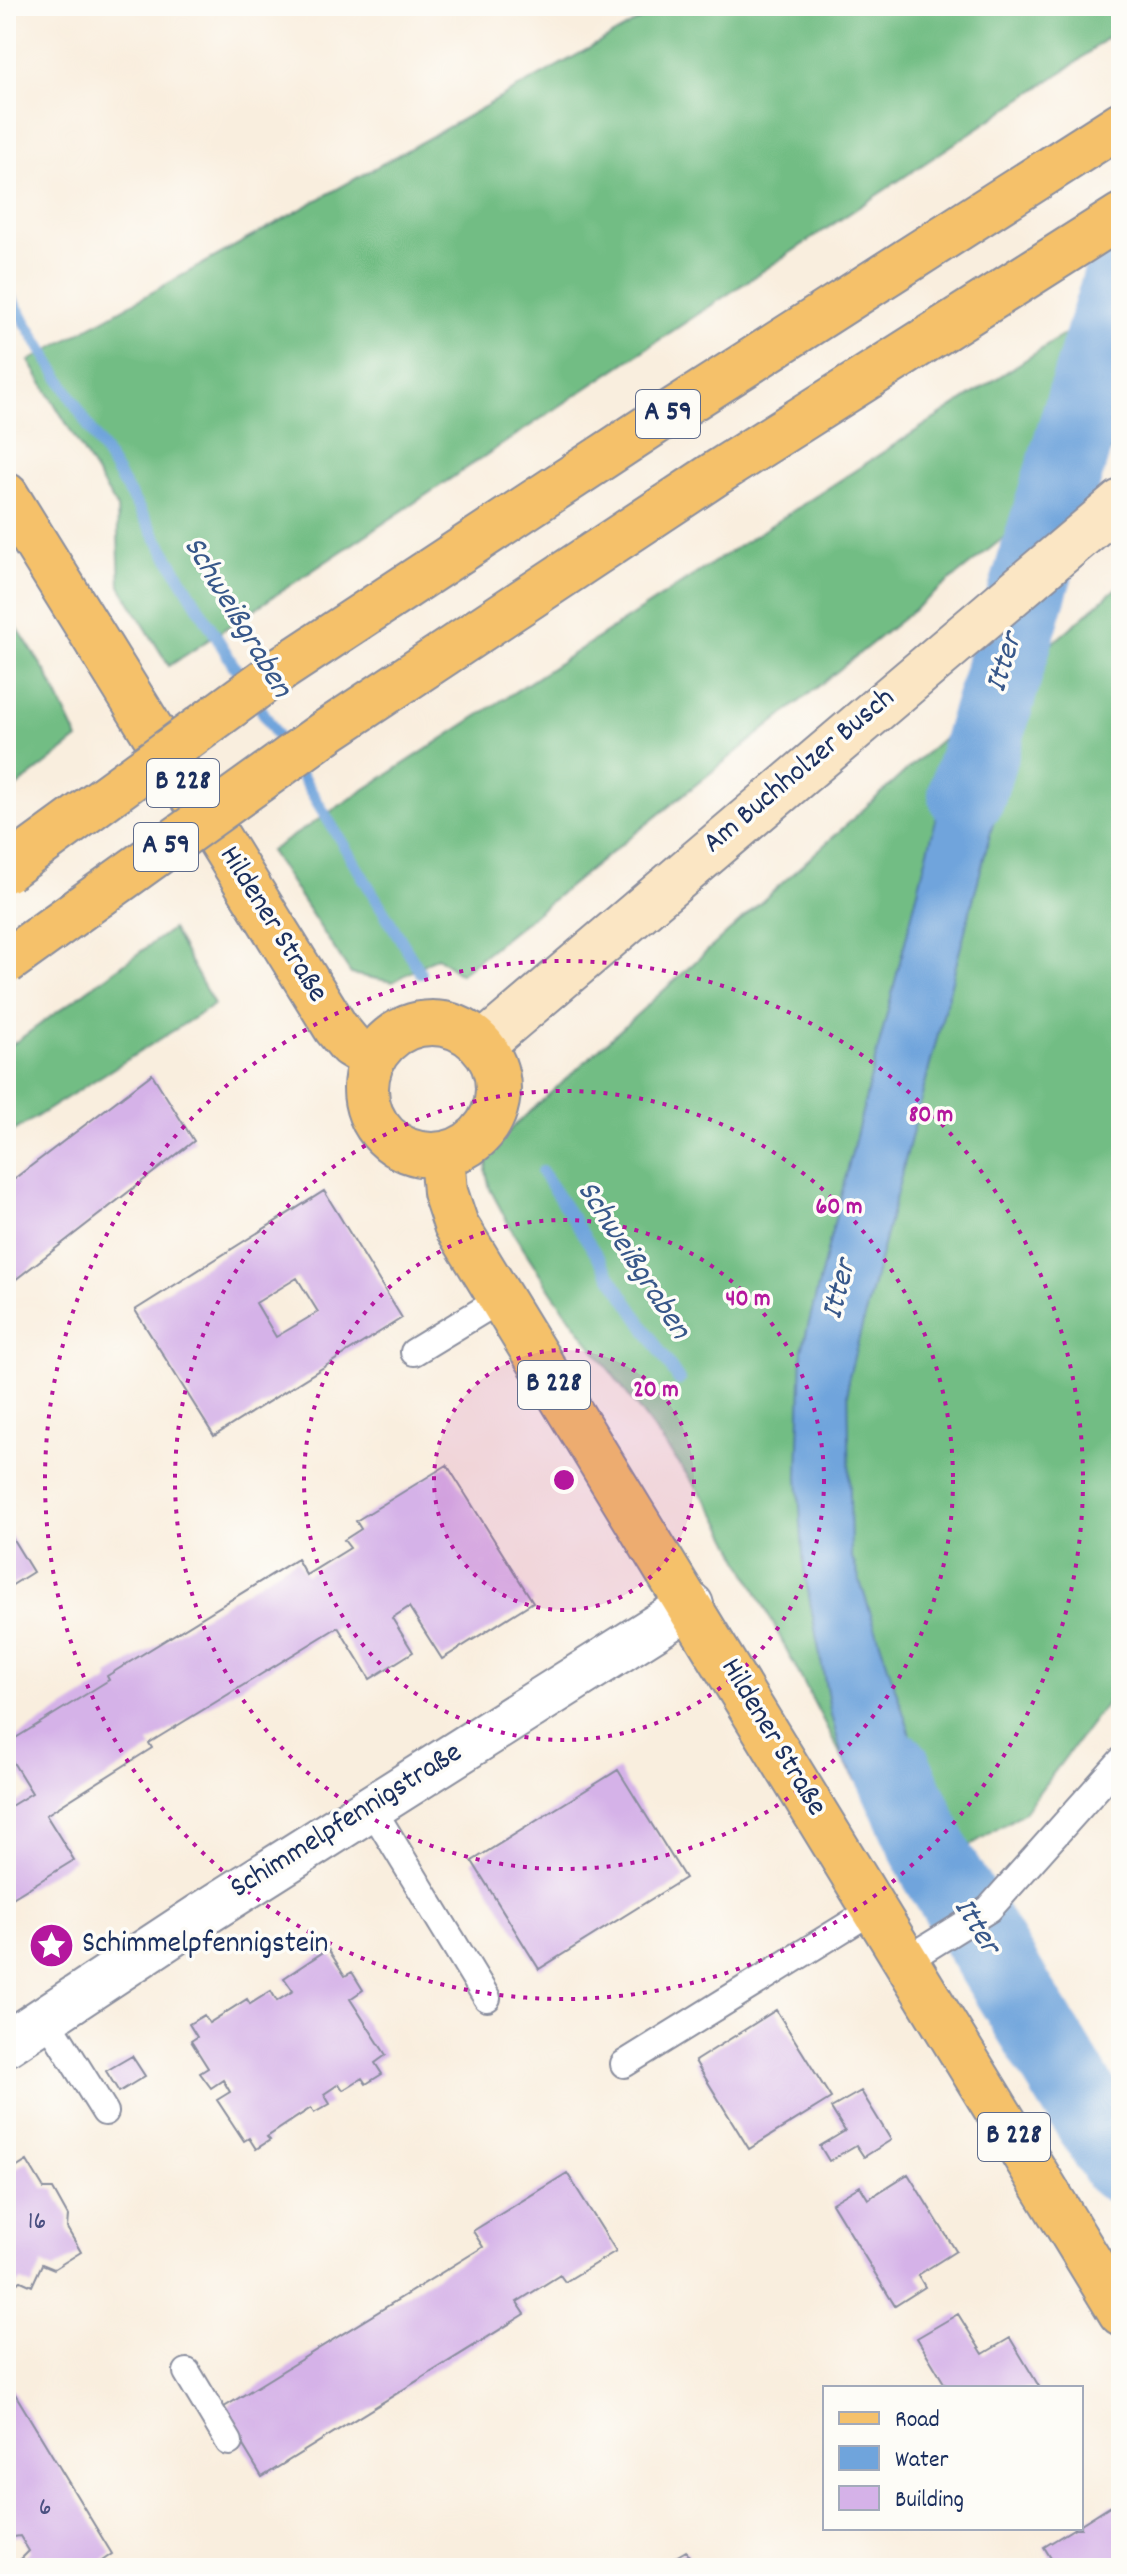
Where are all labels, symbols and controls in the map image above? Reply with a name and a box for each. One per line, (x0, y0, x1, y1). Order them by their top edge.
road number: A 59 (636, 390, 700, 438)
water label: Schweißgraben (170, 529, 303, 708)
water label: Itter (975, 625, 1038, 698)
street label: Am Buchholzer Busch (695, 679, 905, 865)
road number: B 228 (147, 759, 219, 807)
road number: A 59 (134, 823, 198, 871)
street label: Hildener Straße (207, 838, 337, 1012)
text: 80 m (909, 1099, 953, 1133)
water label: Schweißgraben (563, 1173, 701, 1350)
text: 60 m (816, 1191, 862, 1225)
water label: Itter (811, 1253, 871, 1324)
text: 40 m (725, 1283, 771, 1317)
road number: B 228 (518, 1361, 590, 1409)
text: 20 m (633, 1374, 679, 1408)
centre of rings (550, 1466, 578, 1494)
street label: Hildener Straße (708, 1651, 836, 1825)
street label: Schimmelpfennigstraße (223, 1733, 471, 1911)
water label: Itter (940, 1890, 1012, 1967)
place icon: Schimmelpfennigstein (27, 1921, 75, 1969)
place label: Schimmelpfennigstein (82, 1924, 328, 1967)
road number: B 228 (978, 2113, 1050, 2161)
house number: 16 (28, 2204, 46, 2241)
legend (823, 2386, 1083, 2530)
text: Road (895, 2404, 940, 2438)
text: Water (895, 2444, 948, 2478)
text: Building (895, 2484, 964, 2518)
house number: 6 (39, 2490, 51, 2527)

